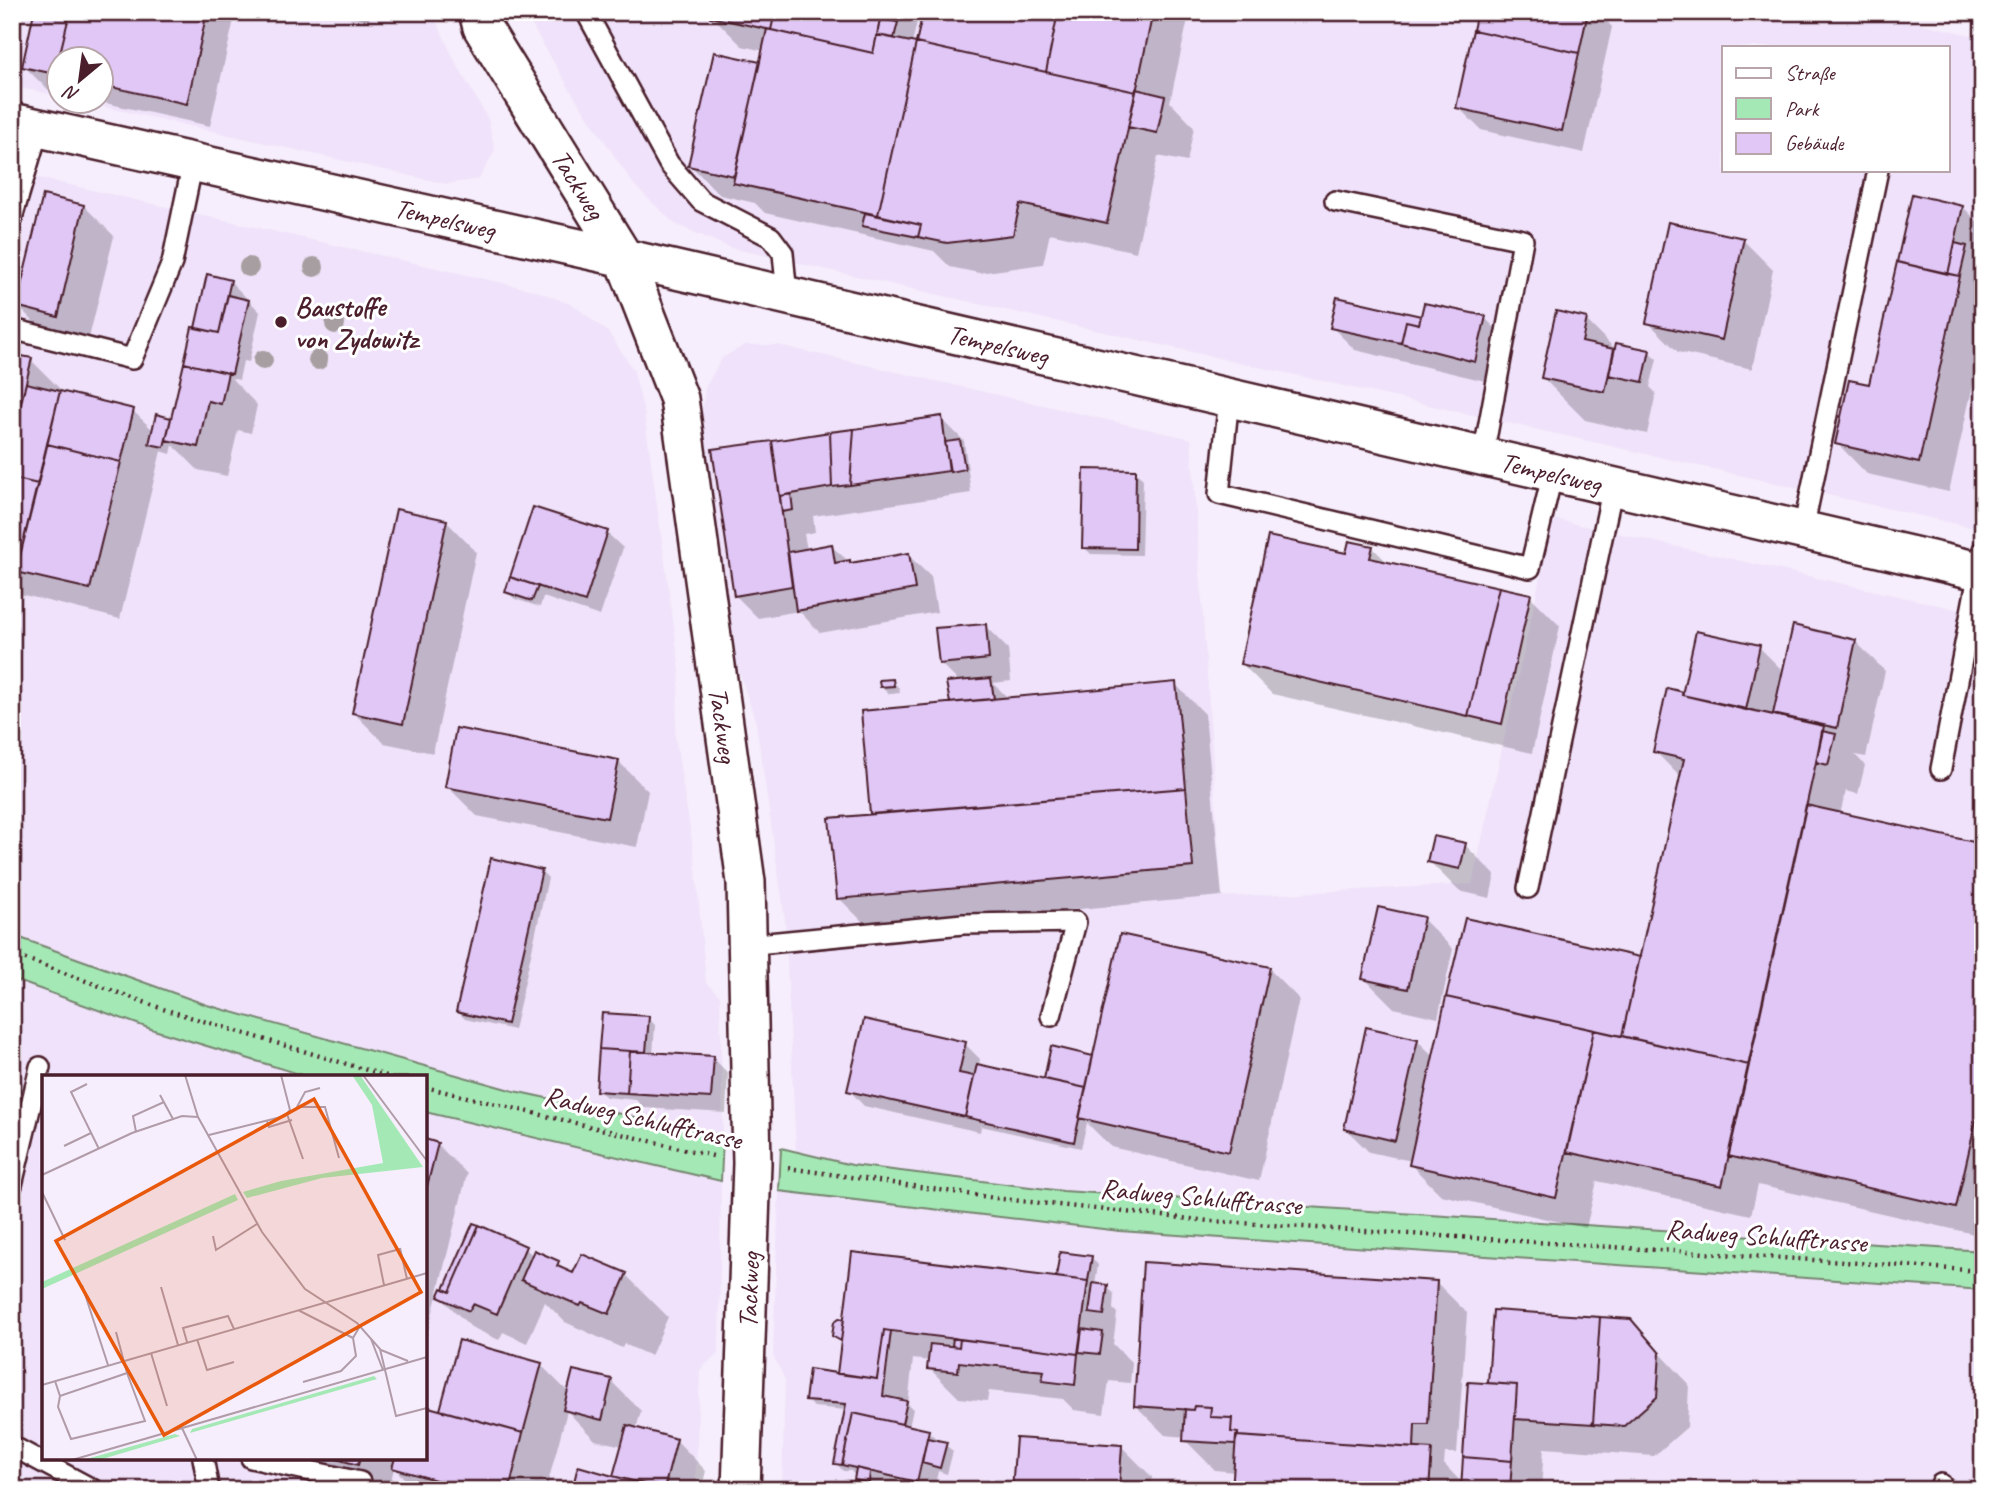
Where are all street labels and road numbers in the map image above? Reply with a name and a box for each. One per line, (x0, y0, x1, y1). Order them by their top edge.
street label: Tackweg (544, 143, 614, 227)
street label: Tempelsweg (391, 190, 501, 248)
street label: Tempelsweg (944, 316, 1054, 374)
street label: Tempelsweg (1497, 444, 1607, 502)
street label: Tackweg (701, 685, 746, 766)
street label: Radweg Schlufftrasse (541, 1078, 747, 1158)
street label: Radweg Schlufftrasse (1099, 1170, 1305, 1223)
street label: Radweg Schlufftrasse (1664, 1211, 1870, 1260)
street label: Tackweg (730, 1250, 767, 1329)

